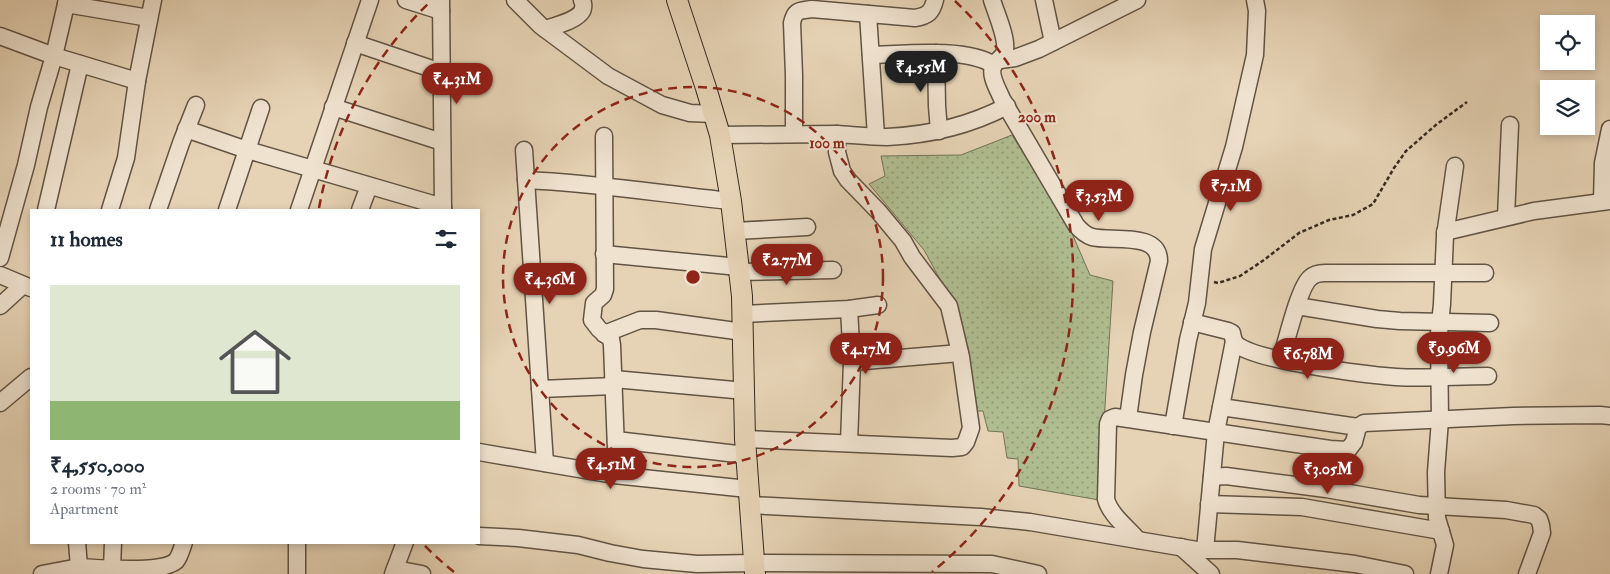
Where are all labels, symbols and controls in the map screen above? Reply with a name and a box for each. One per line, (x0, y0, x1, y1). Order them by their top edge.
map controls (1540, 15, 1595, 135)
button: locate (1540, 15, 1595, 70)
pin: ₹4.55M (880, 51, 962, 93)
text: ₹4.55M (896, 57, 946, 77)
pin: ₹4.31M (416, 62, 498, 105)
text: ₹4.31M (433, 69, 481, 89)
button: layers (1540, 80, 1595, 135)
text: 200 m (1018, 108, 1056, 127)
text: 100 m (809, 134, 845, 153)
pin: ₹7.1M (1196, 170, 1266, 212)
text: ₹7.1M (1211, 176, 1251, 196)
pin: ₹3.53M (1058, 180, 1140, 222)
text: ₹3.53M (1076, 186, 1122, 206)
icon: filters (432, 225, 460, 253)
text: 11 homes (50, 226, 123, 253)
pin: ₹2.77M (746, 244, 828, 286)
text: ₹2.77M (762, 250, 812, 270)
pin: ₹4.36M (509, 262, 591, 305)
centre of rings (684, 268, 702, 286)
text: ₹4.36M (525, 269, 575, 289)
icon: home (210, 317, 300, 407)
pin: ₹4.17M (825, 332, 907, 375)
pin: ₹9.96M (1413, 332, 1495, 374)
pin: ₹6.78M (1267, 338, 1349, 380)
text: ₹9.96M (1428, 338, 1480, 358)
text: ₹4.17M (841, 339, 891, 359)
text: ₹6.78M (1283, 344, 1333, 364)
pin: ₹4.51M (570, 448, 652, 490)
text: ₹4,550,000 (50, 452, 145, 479)
pin: ₹3.05M (1287, 452, 1369, 495)
text: ₹4.51M (586, 454, 636, 474)
text: ₹3.05M (1303, 459, 1353, 479)
text: 2 rooms · 70 m² (50, 479, 146, 499)
text: Apartment (50, 499, 118, 519)

